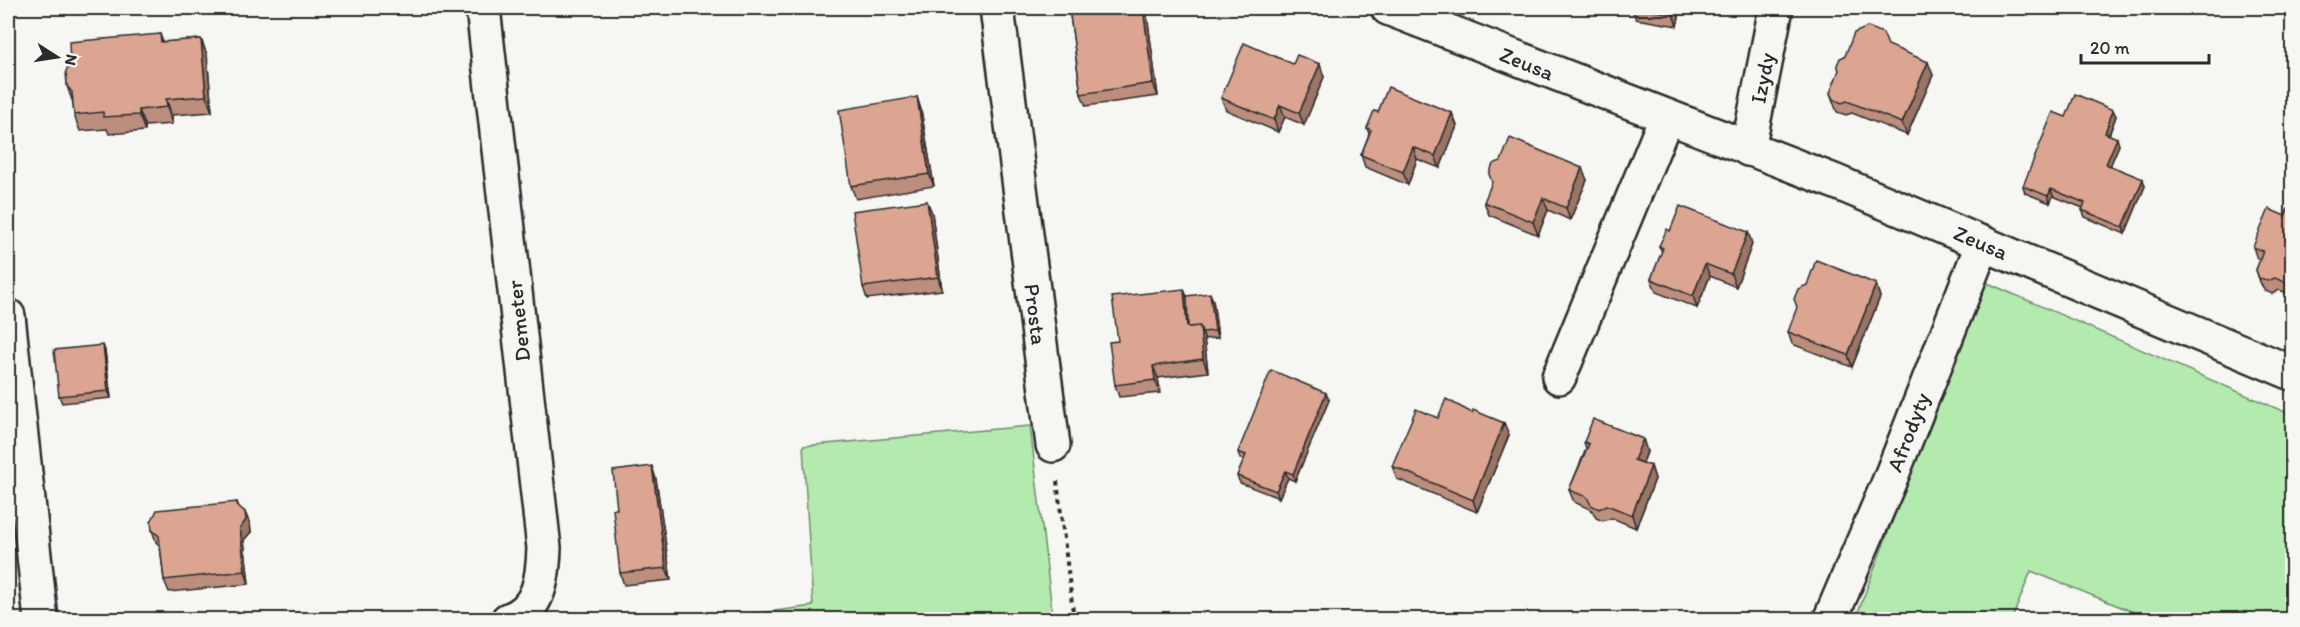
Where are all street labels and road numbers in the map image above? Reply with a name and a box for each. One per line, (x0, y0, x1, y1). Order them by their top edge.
street label: Zeusa (1496, 40, 1558, 87)
street label: Izydy (1744, 50, 1781, 106)
street label: Zeusa (1950, 219, 2012, 266)
street label: Demeter (501, 279, 536, 363)
street label: Prosta (1018, 282, 1053, 346)
street label: Afrodyty (1881, 388, 1936, 476)

